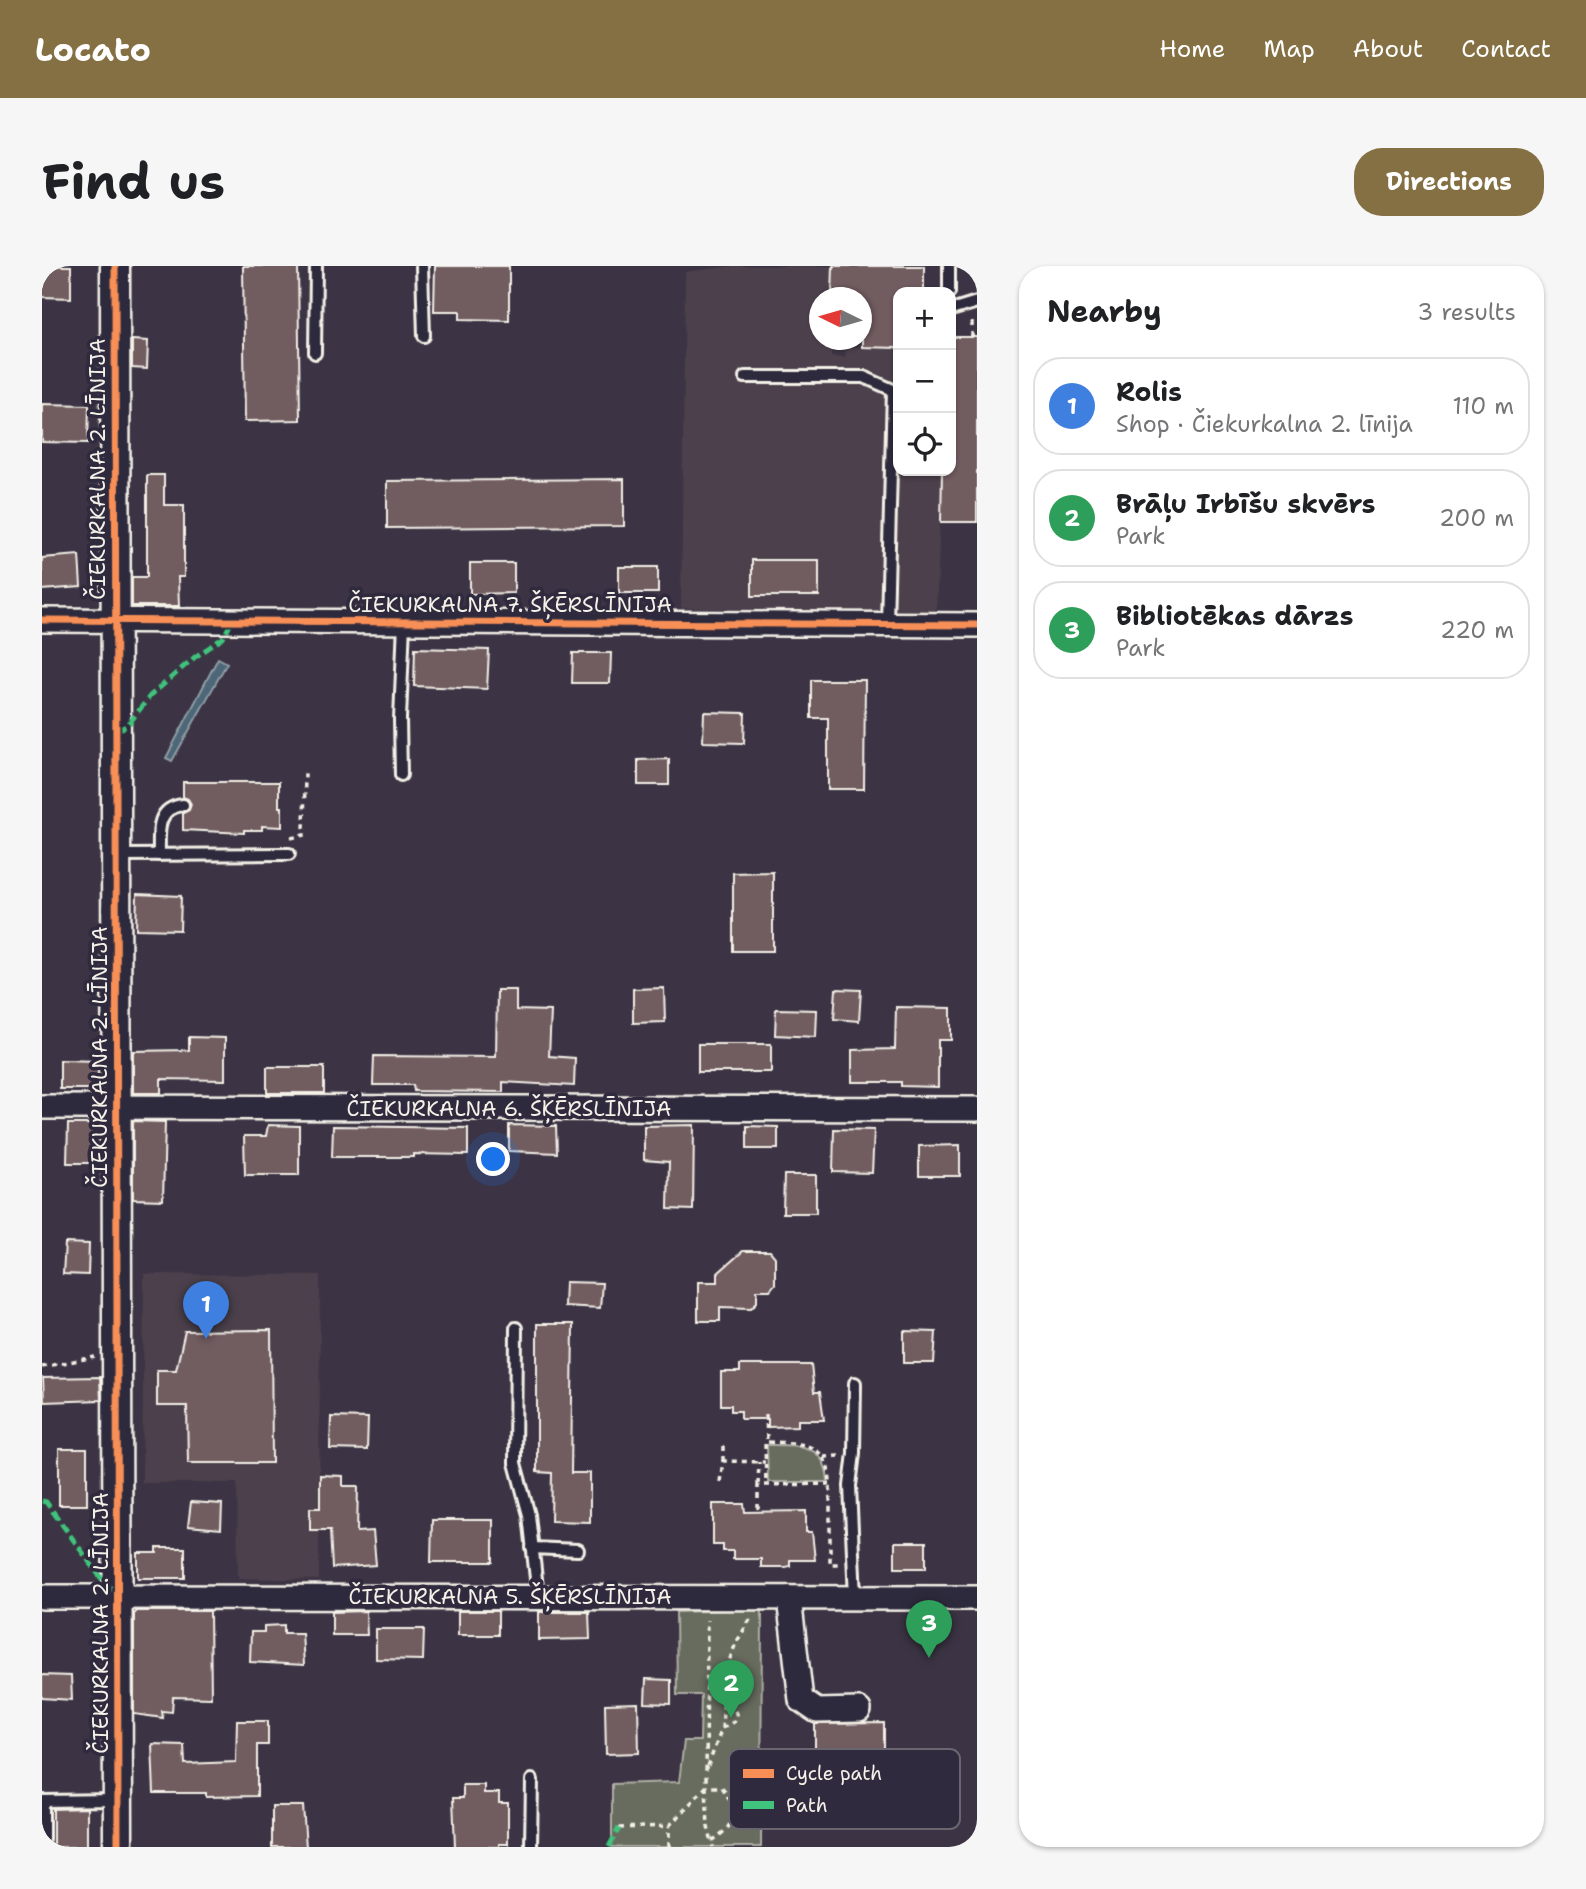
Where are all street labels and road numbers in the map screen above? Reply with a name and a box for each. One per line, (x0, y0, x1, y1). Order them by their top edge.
street label: ČIEKURKALNA 2. LĪNIJA (83, 338, 112, 600)
street label: ČIEKURKALNA 7. ŠĶĒRSLĪNIJA (348, 590, 672, 620)
street label: ČIEKURKALNA 2. LĪNIJA (85, 926, 114, 1188)
street label: ČIEKURKALNA 6. ŠĶĒRSLĪNIJA (347, 1094, 671, 1124)
street label: ČIEKURKALNA 2. LĪNIJA (86, 1492, 115, 1754)
street label: ČIEKURKALNA 5. ŠĶĒRSLĪNIJA (349, 1582, 671, 1612)

